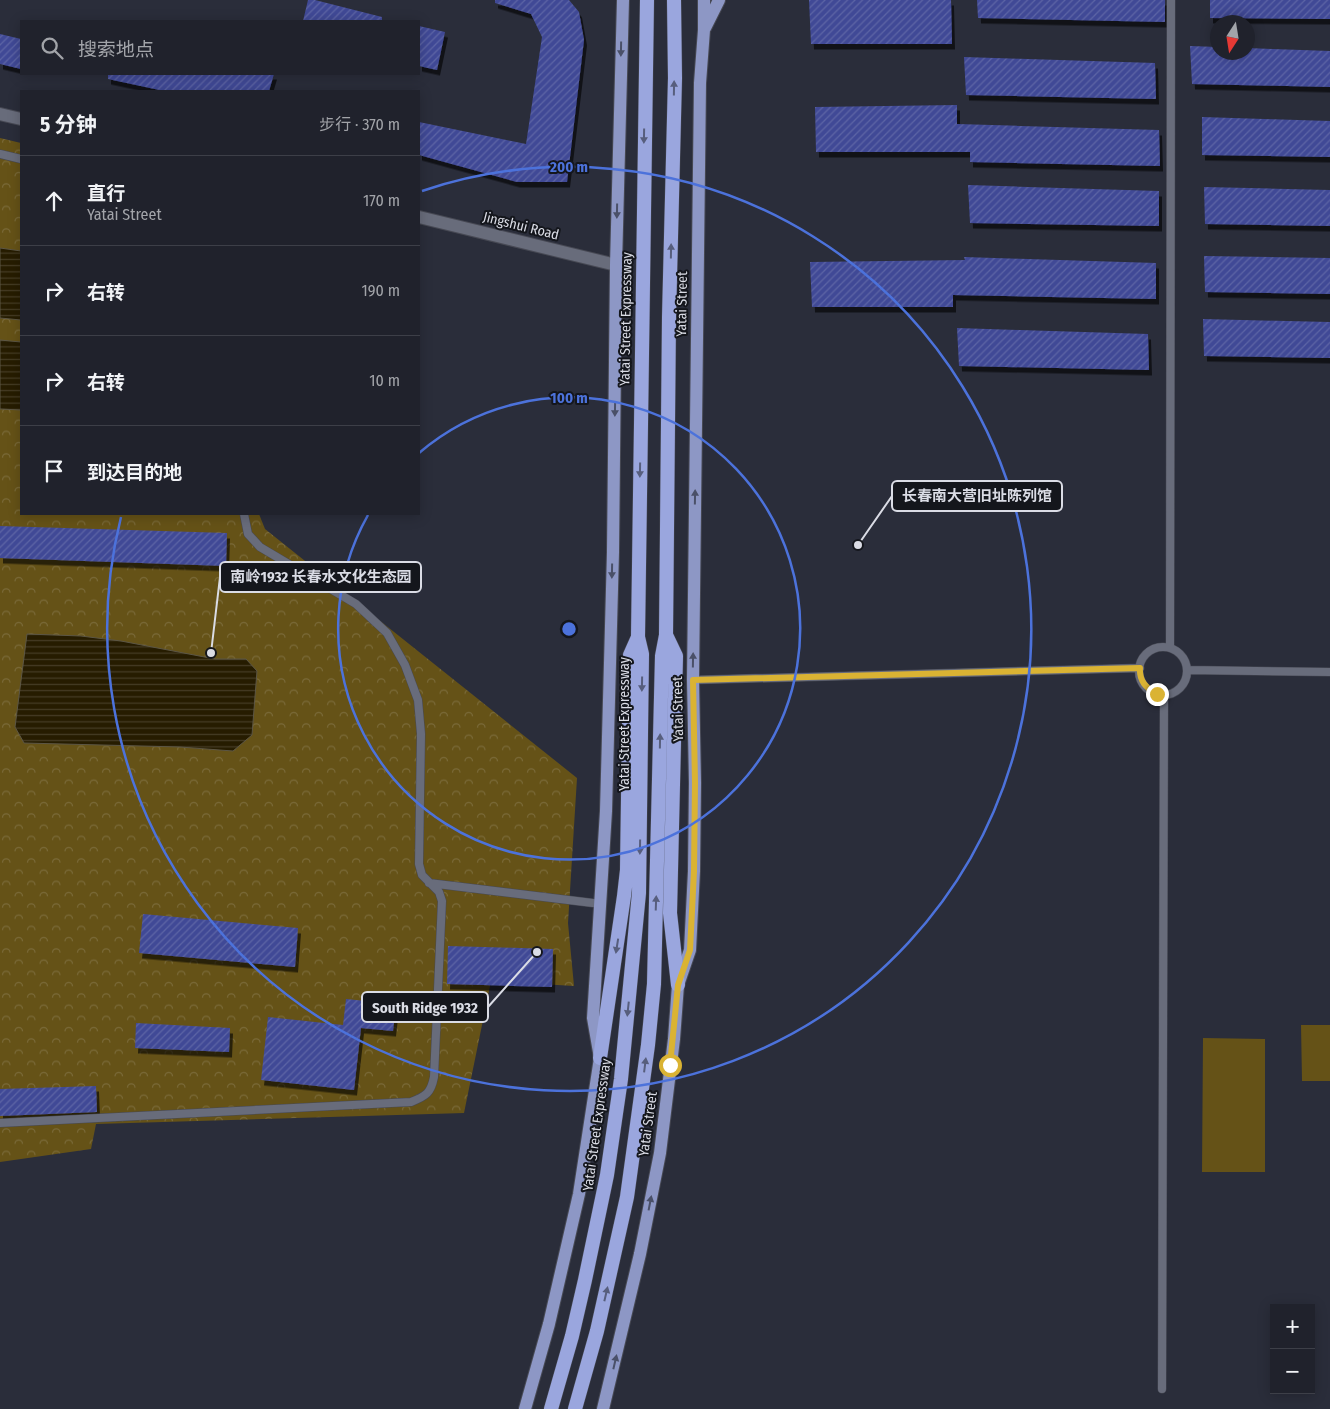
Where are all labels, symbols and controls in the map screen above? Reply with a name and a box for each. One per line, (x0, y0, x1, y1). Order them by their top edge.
north arrow (1210, 15, 1255, 60)
search box (20, 20, 420, 75)
icon: search (38, 34, 66, 62)
text: 搜索地点 (78, 38, 154, 61)
one-way arrow (617, 41, 625, 57)
one-way arrow (671, 80, 679, 96)
text: 5 分钟 (40, 112, 97, 138)
text: 步行 · 370 m (319, 115, 400, 134)
one-way arrow (640, 128, 648, 144)
text: 200 m (549, 158, 588, 176)
text: 直行 (87, 182, 125, 205)
icon: ahead (40, 187, 68, 215)
text: 170 m (363, 191, 400, 210)
one-way arrow (613, 203, 621, 219)
text: Yatai Street (87, 205, 162, 224)
street label: Jingshui Road (481, 208, 561, 244)
one-way arrow (667, 243, 675, 259)
street label: Yatai Street Expressway (616, 251, 636, 386)
street label: Yatai Street (673, 271, 691, 337)
icon: right (40, 277, 68, 305)
text: 右转 (87, 281, 125, 304)
text: 190 m (362, 281, 400, 300)
icon: right (40, 367, 68, 395)
text: 右转 (87, 371, 125, 394)
text: 10 m (369, 371, 400, 390)
text: 100 m (550, 389, 588, 407)
one-way arrow (610, 401, 618, 417)
icon: arrive (40, 457, 68, 485)
text: 到达目的地 (87, 461, 182, 484)
one-way arrow (636, 462, 644, 478)
callout: 长春南大营旧址陈列馆 (892, 481, 1062, 511)
text: 长春南大营旧址陈列馆 (902, 487, 1052, 505)
one-way arrow (691, 489, 699, 505)
callout: 南岭1932 长春水文化生态园 (220, 562, 421, 592)
one-way arrow (608, 563, 616, 579)
text: 南岭1932 长春水文化生态园 (231, 568, 411, 586)
centre of rings (560, 620, 578, 638)
one-way arrow (689, 651, 697, 667)
street label: Yatai Street Expressway (616, 656, 633, 791)
street label: Yatai Street (669, 676, 687, 742)
one-way arrow (638, 677, 646, 693)
route end (1146, 683, 1169, 706)
one-way arrow (657, 733, 665, 749)
one-way arrow (636, 839, 644, 855)
one-way arrow (653, 895, 661, 911)
one-way arrow (612, 938, 620, 954)
callout: South Ridge 1932 (362, 992, 488, 1022)
text: South Ridge 1932 (372, 999, 478, 1017)
one-way arrow (624, 1001, 632, 1017)
route start (659, 1054, 682, 1077)
street label: Yatai Street Expressway (579, 1057, 615, 1192)
one-way arrow (642, 1057, 650, 1073)
street label: Yatai Street (635, 1090, 661, 1158)
one-way arrow (646, 1195, 654, 1211)
one-way arrow (602, 1287, 610, 1302)
map controls (1270, 1304, 1315, 1394)
button: + (1270, 1304, 1315, 1349)
button: − (1270, 1349, 1315, 1394)
one-way arrow (611, 1354, 619, 1369)

